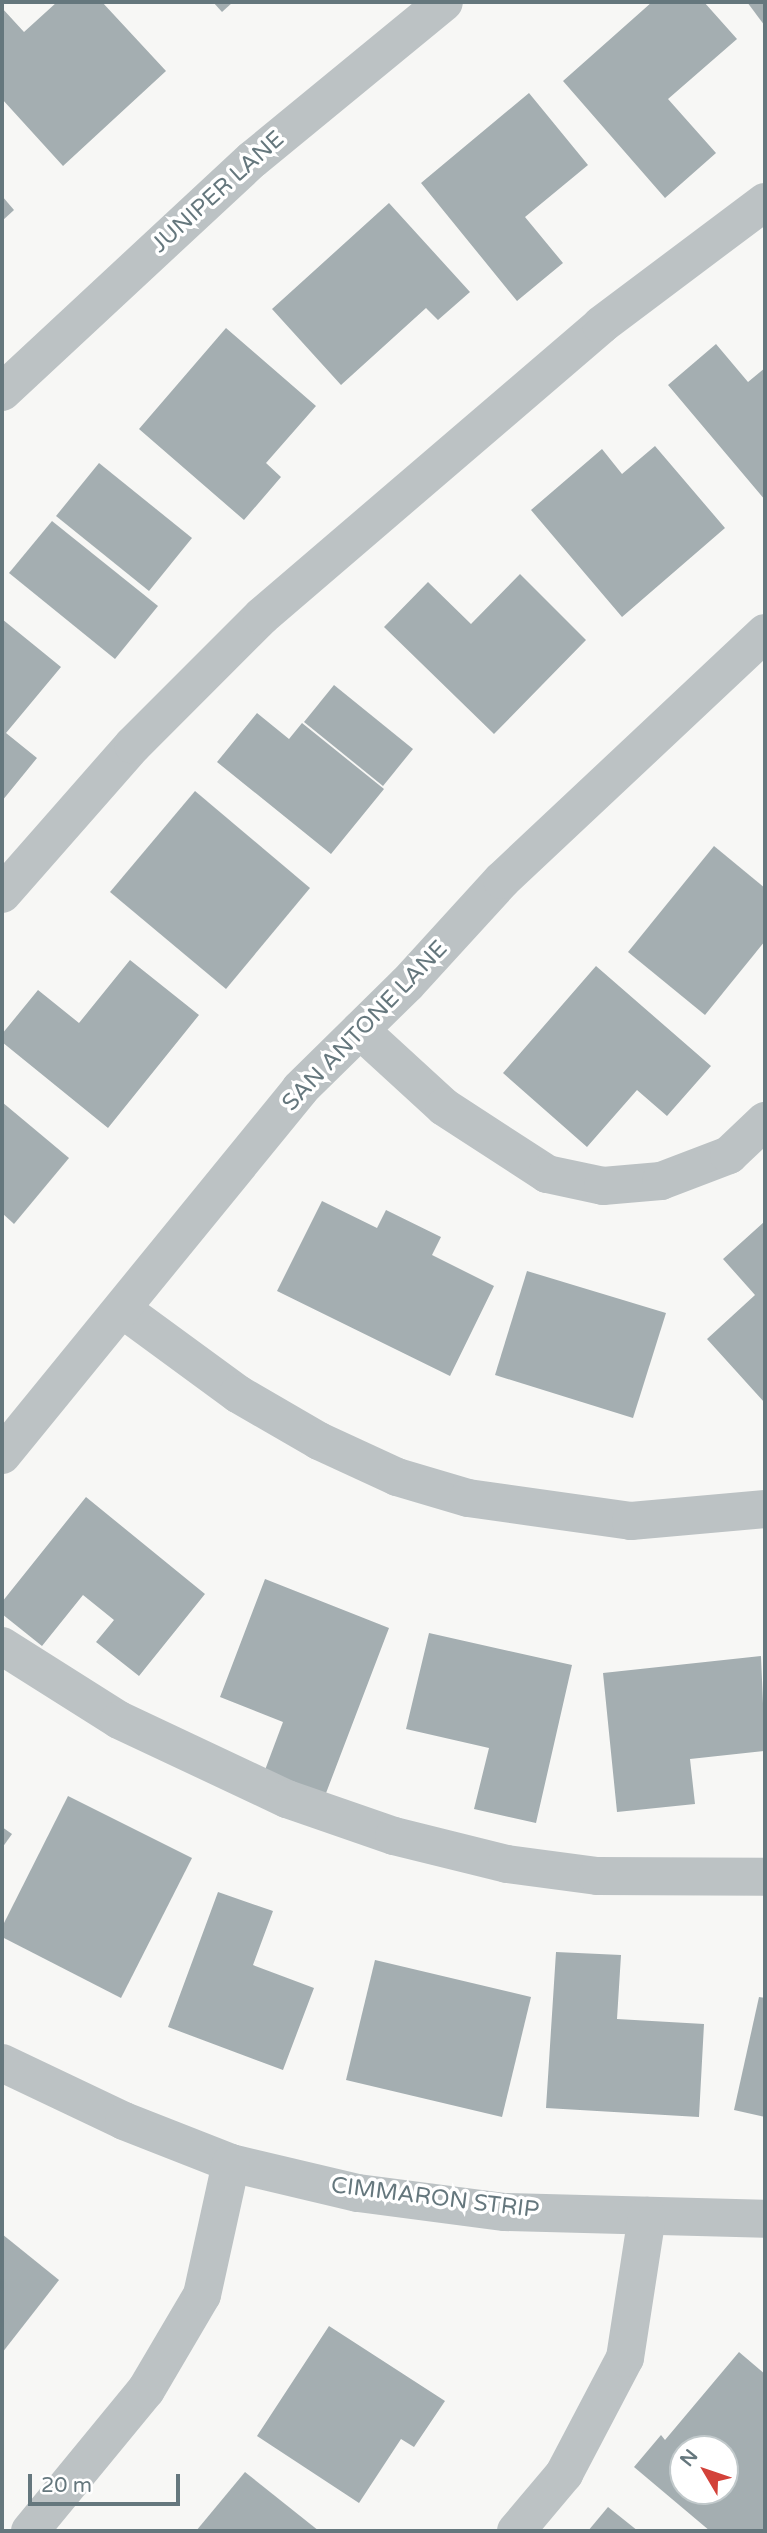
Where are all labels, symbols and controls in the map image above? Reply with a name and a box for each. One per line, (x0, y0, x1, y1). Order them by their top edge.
street label: JUNIPER LANE (146, 125, 290, 259)
street label: SAN ANTONE LANE (277, 935, 453, 1117)
street label: CIMMARON STRIP (329, 2172, 541, 2224)
north arrow (669, 2435, 739, 2505)
text: N (676, 2445, 703, 2471)
scale bar (32, 2460, 184, 2504)
text: 20 m (41, 2473, 92, 2498)

